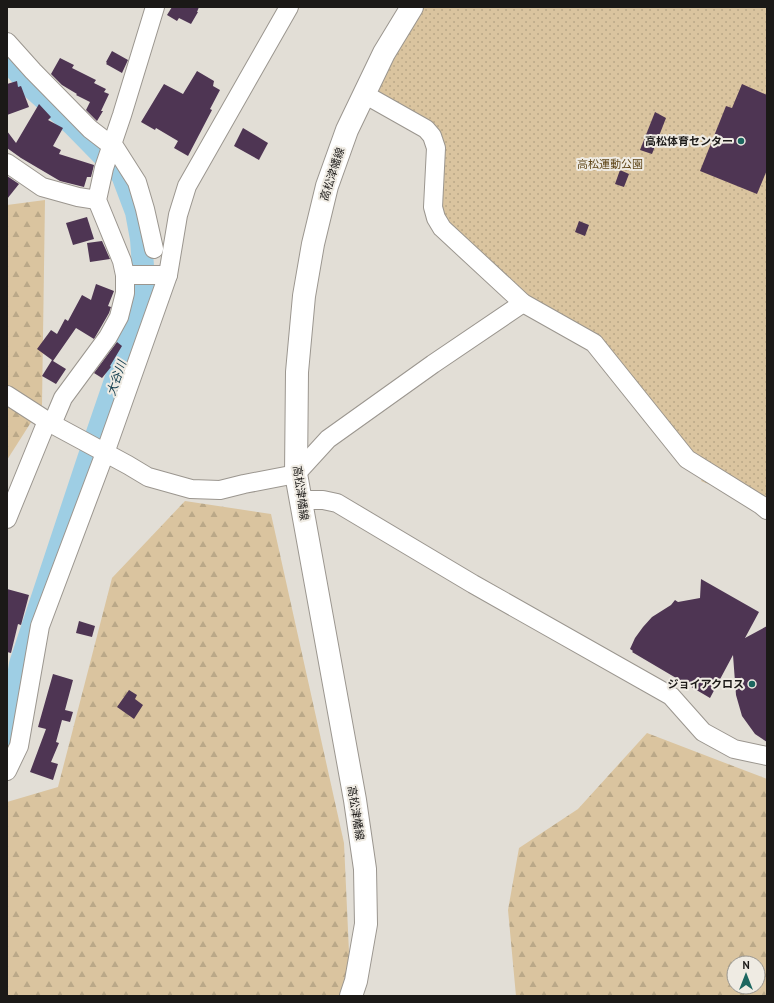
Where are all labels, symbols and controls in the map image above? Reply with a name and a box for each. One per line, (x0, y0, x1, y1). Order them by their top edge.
place label: 高松体育センター (645, 134, 733, 148)
marker: 高松体育センター (736, 136, 746, 146)
street label: 高松津幡線 (317, 146, 347, 202)
park label: 高松運動公園 (577, 157, 643, 171)
water label: 大谷川 (103, 357, 130, 397)
street label: 高松津幡線 (290, 465, 312, 521)
place label: ジョイアクロス (668, 677, 744, 691)
marker: ジョイアクロス (747, 679, 757, 689)
street label: 高松津幡線 (345, 785, 367, 841)
north arrow (726, 955, 766, 995)
text: N (742, 958, 750, 972)

